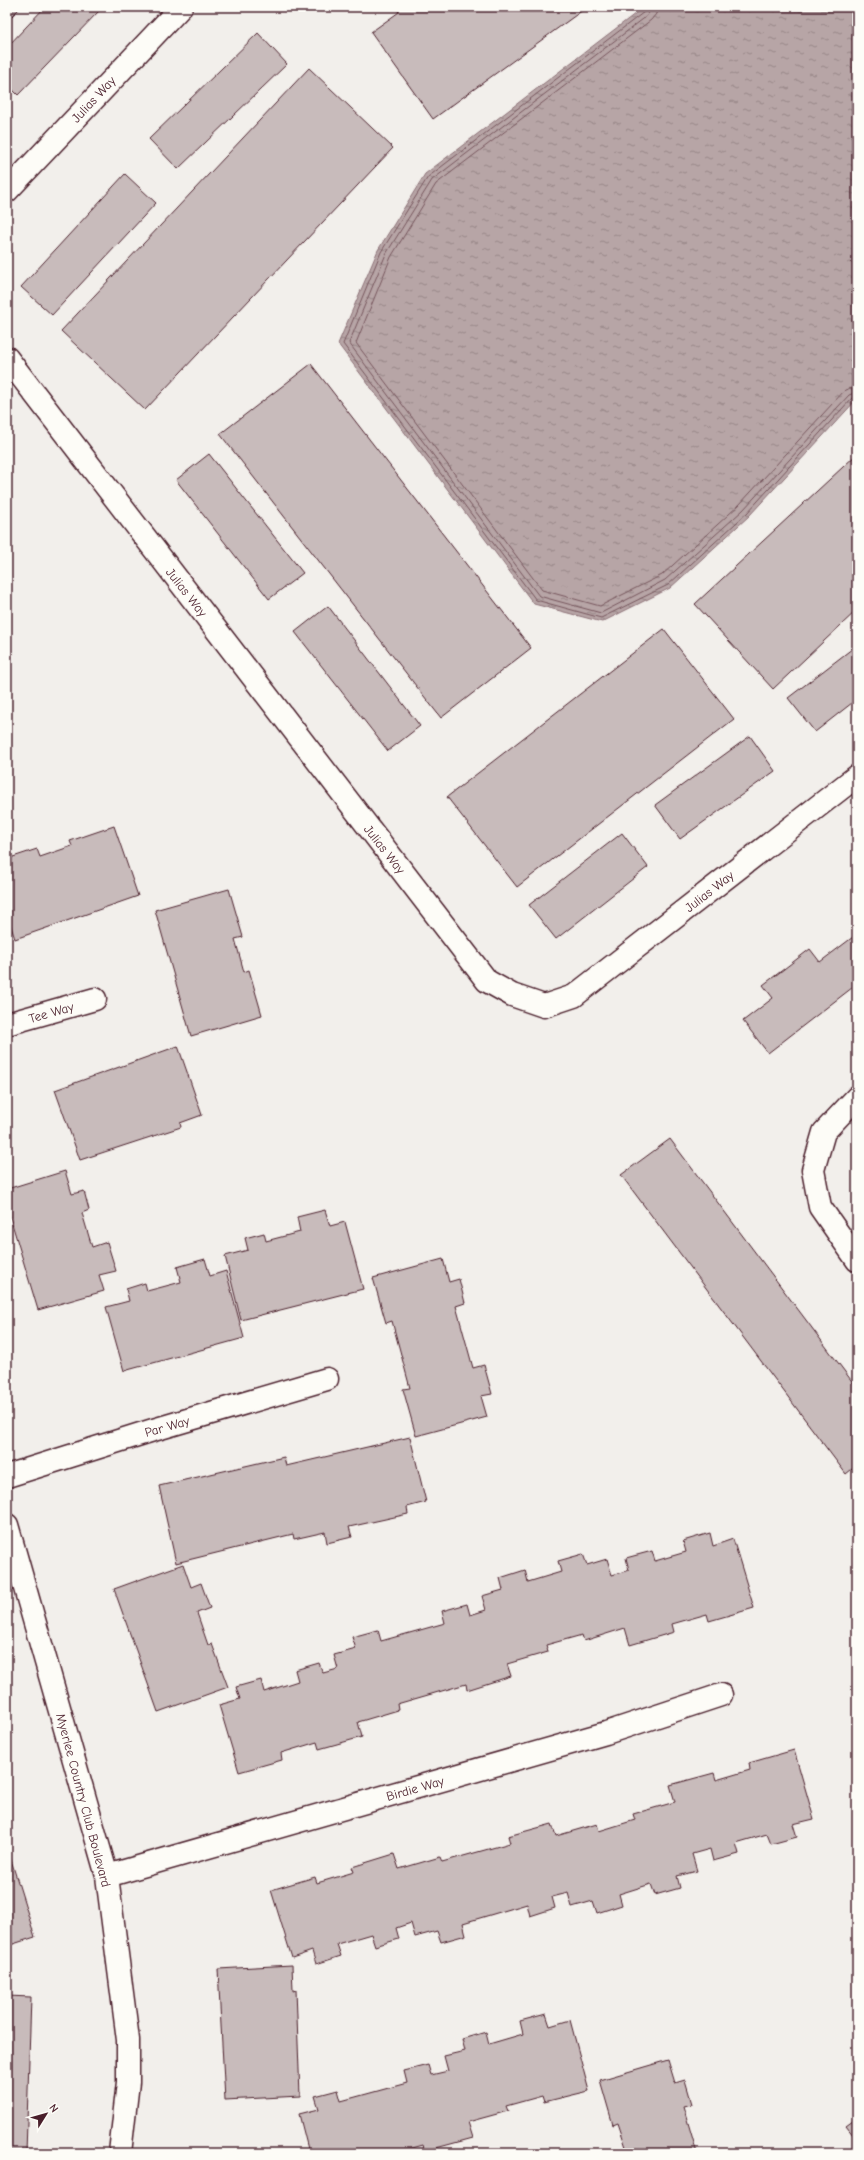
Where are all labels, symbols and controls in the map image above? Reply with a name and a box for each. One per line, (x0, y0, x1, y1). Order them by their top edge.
street label: Julias Way (68, 73, 119, 126)
street label: Julias Way (163, 565, 210, 620)
street label: Julias Way (361, 822, 408, 877)
street label: Julias Way (682, 868, 737, 915)
street label: Tee Way (27, 999, 76, 1026)
street label: Par Way (143, 1413, 191, 1440)
street label: Myerlee Country Club Boulevard (53, 1712, 114, 1889)
street label: Birdie Way (385, 1773, 446, 1804)
north arrow (26, 2094, 66, 2134)
text: N (46, 2102, 61, 2115)

